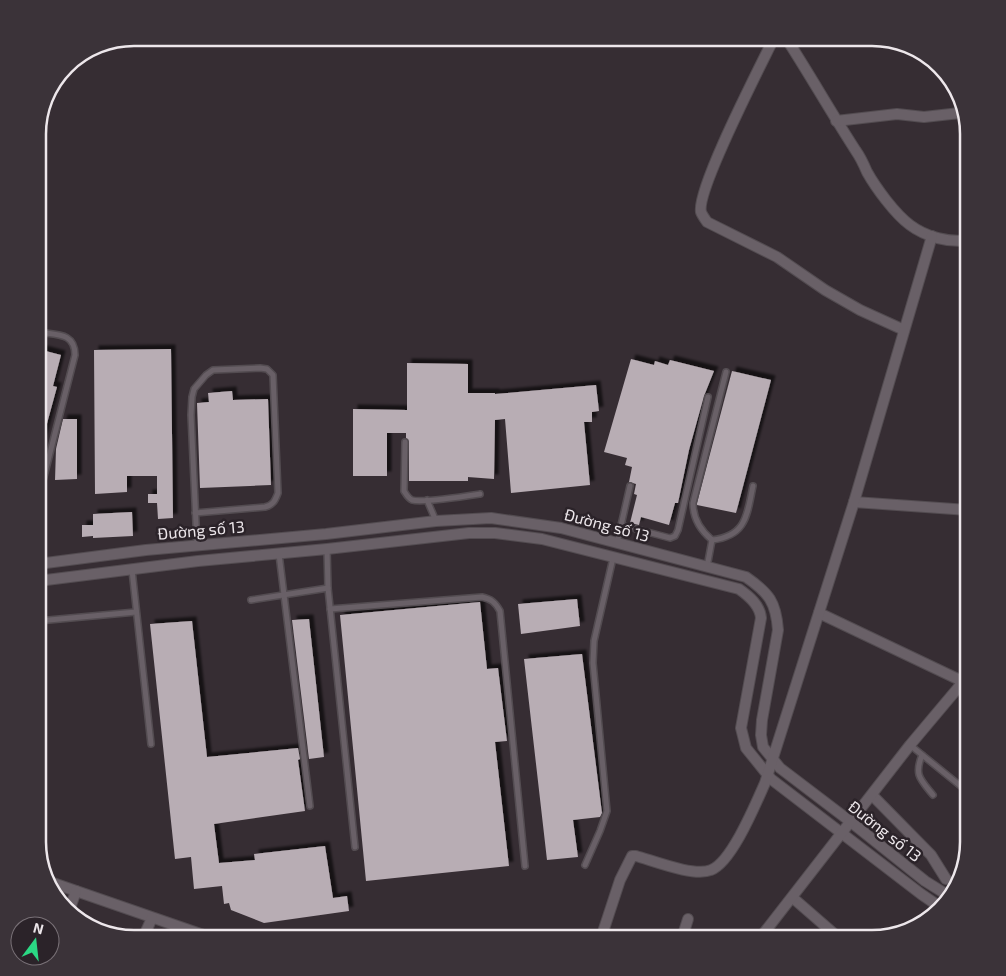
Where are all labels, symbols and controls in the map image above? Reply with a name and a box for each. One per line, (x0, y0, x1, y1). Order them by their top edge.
street label: Đường số 13 (562, 504, 652, 545)
street label: Đường số 13 (157, 516, 245, 543)
street label: Đường số 13 (845, 796, 926, 865)
north arrow (10, 916, 60, 966)
text: N (31, 918, 46, 937)

